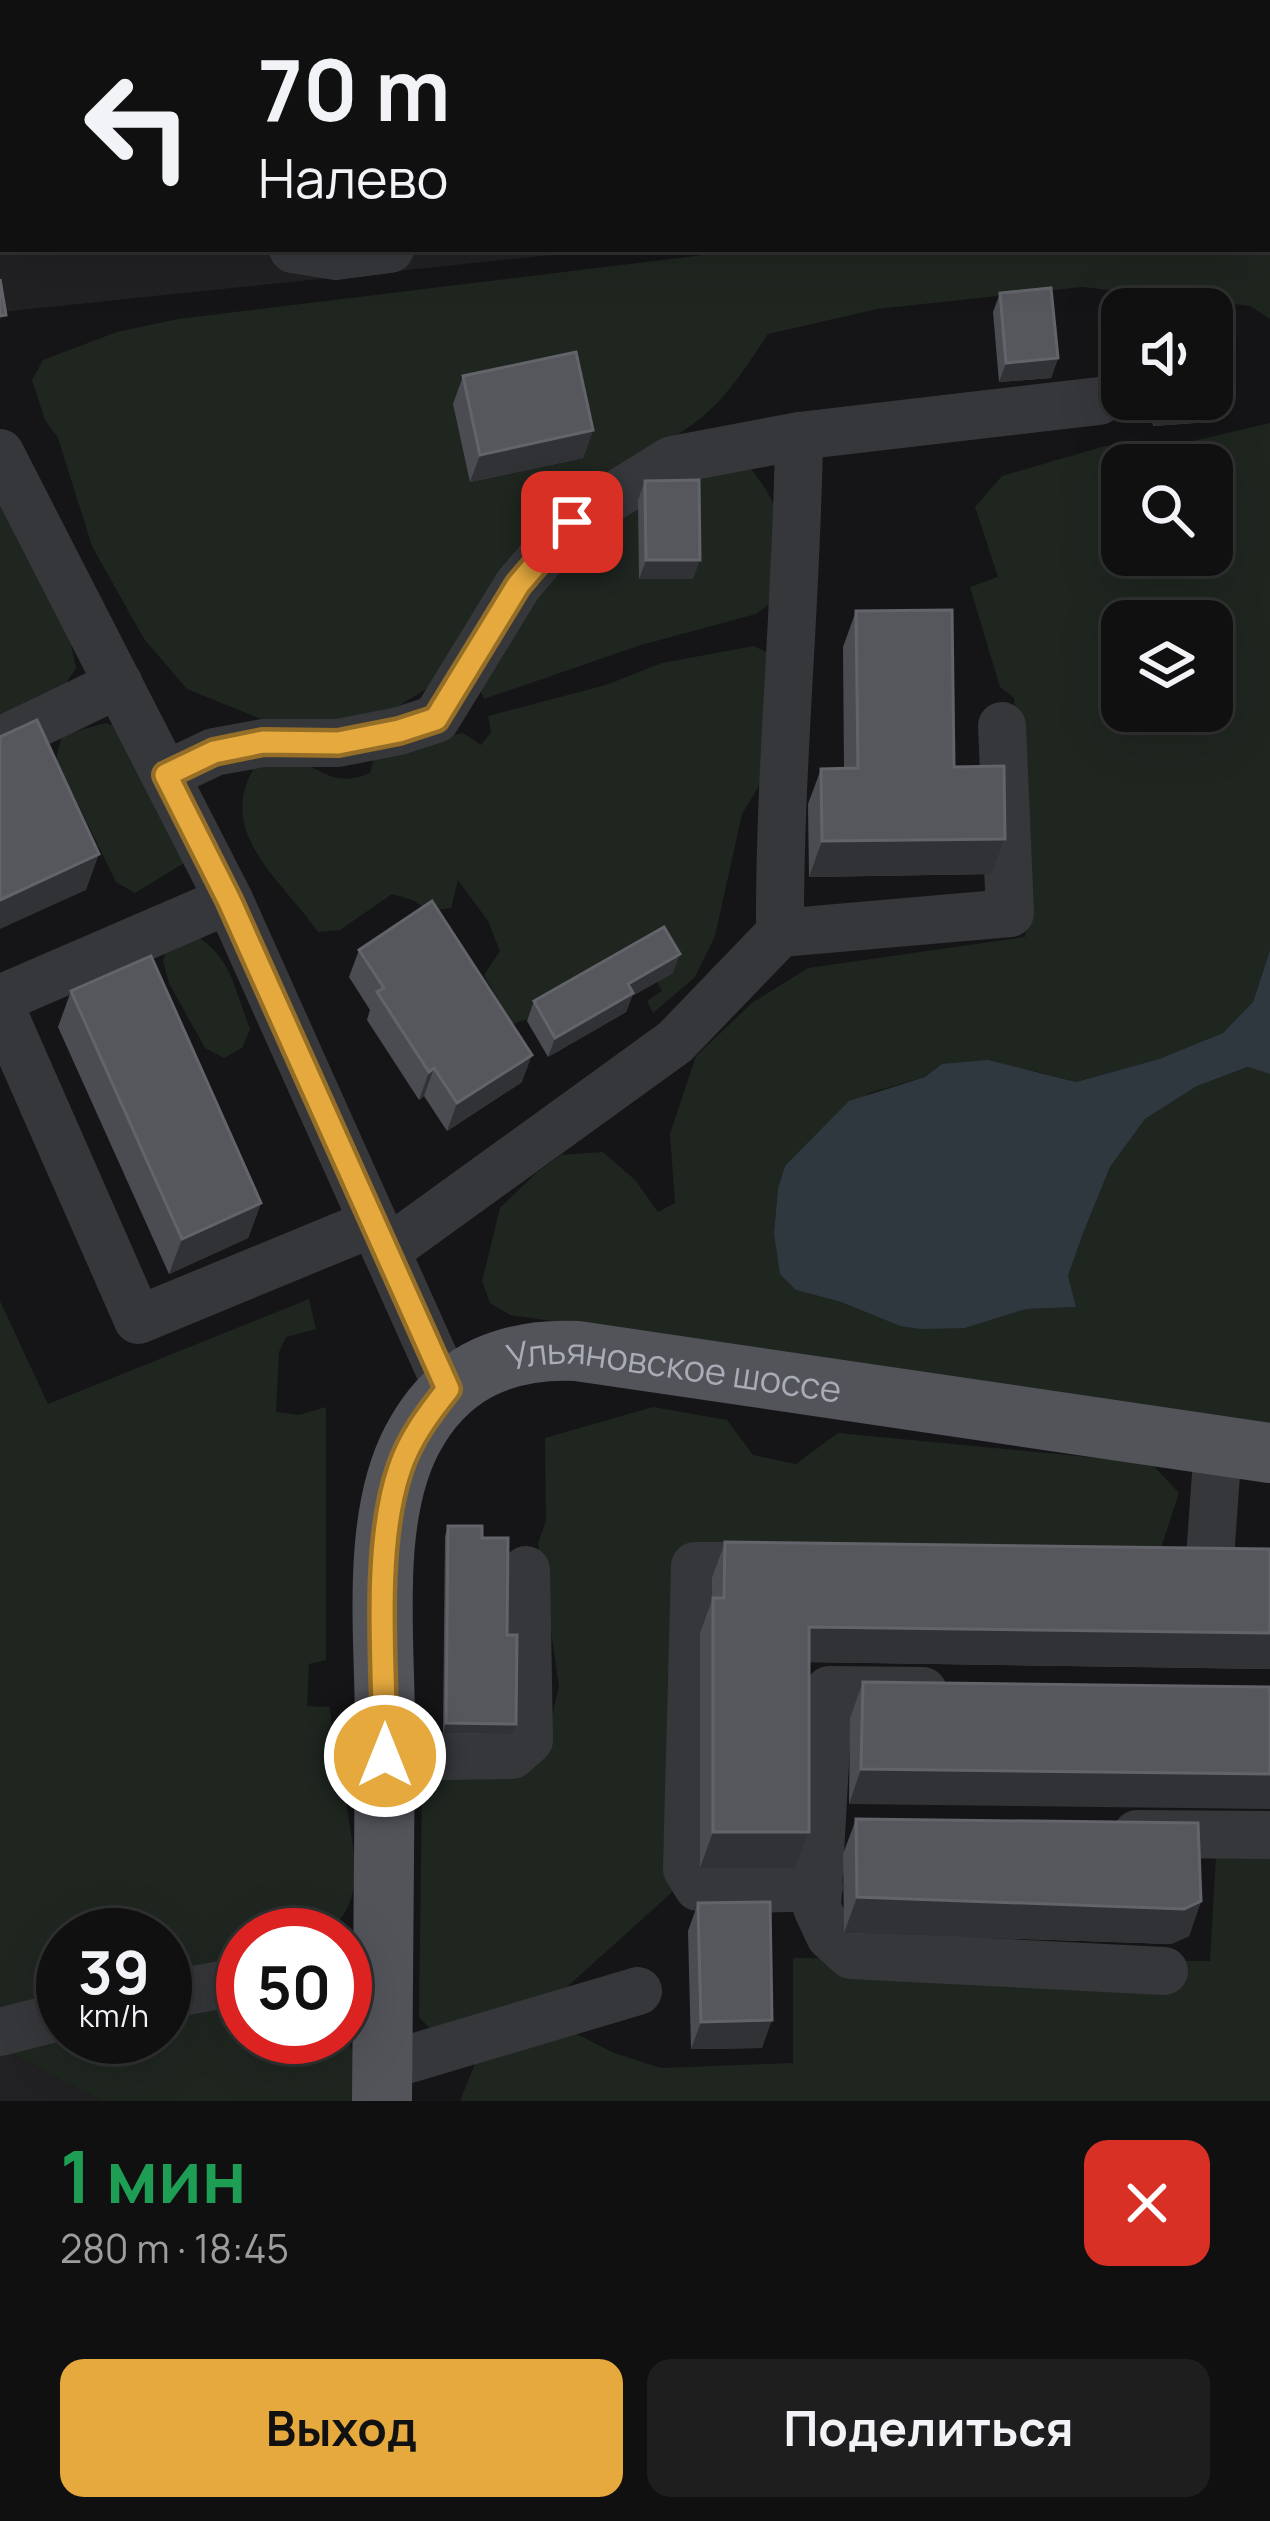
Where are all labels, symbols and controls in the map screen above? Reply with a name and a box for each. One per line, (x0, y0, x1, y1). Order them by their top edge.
text: 70 m (258, 31, 450, 146)
icon: left (60, 48, 216, 204)
text: Налево (258, 140, 448, 214)
map controls (1101, 288, 1233, 732)
button: sound (1101, 288, 1233, 420)
button: search (1101, 444, 1233, 576)
pin (521, 471, 623, 573)
icon: arrive (539, 489, 605, 555)
button: layers (1101, 600, 1233, 732)
street label: Ульяновское шоссе (502, 1326, 845, 1414)
position arrow (322, 1693, 448, 1819)
speed limit sign: 50 (216, 1908, 372, 2064)
text: 39 (78, 1930, 150, 2012)
text: km/h (79, 1995, 149, 2036)
text: 1 мин (60, 2126, 247, 2225)
button: close (1084, 2140, 1210, 2266)
text: 280 m · 18:45 (60, 2221, 289, 2275)
button: Выход (60, 2359, 623, 2497)
button: Поделиться (647, 2359, 1210, 2497)

